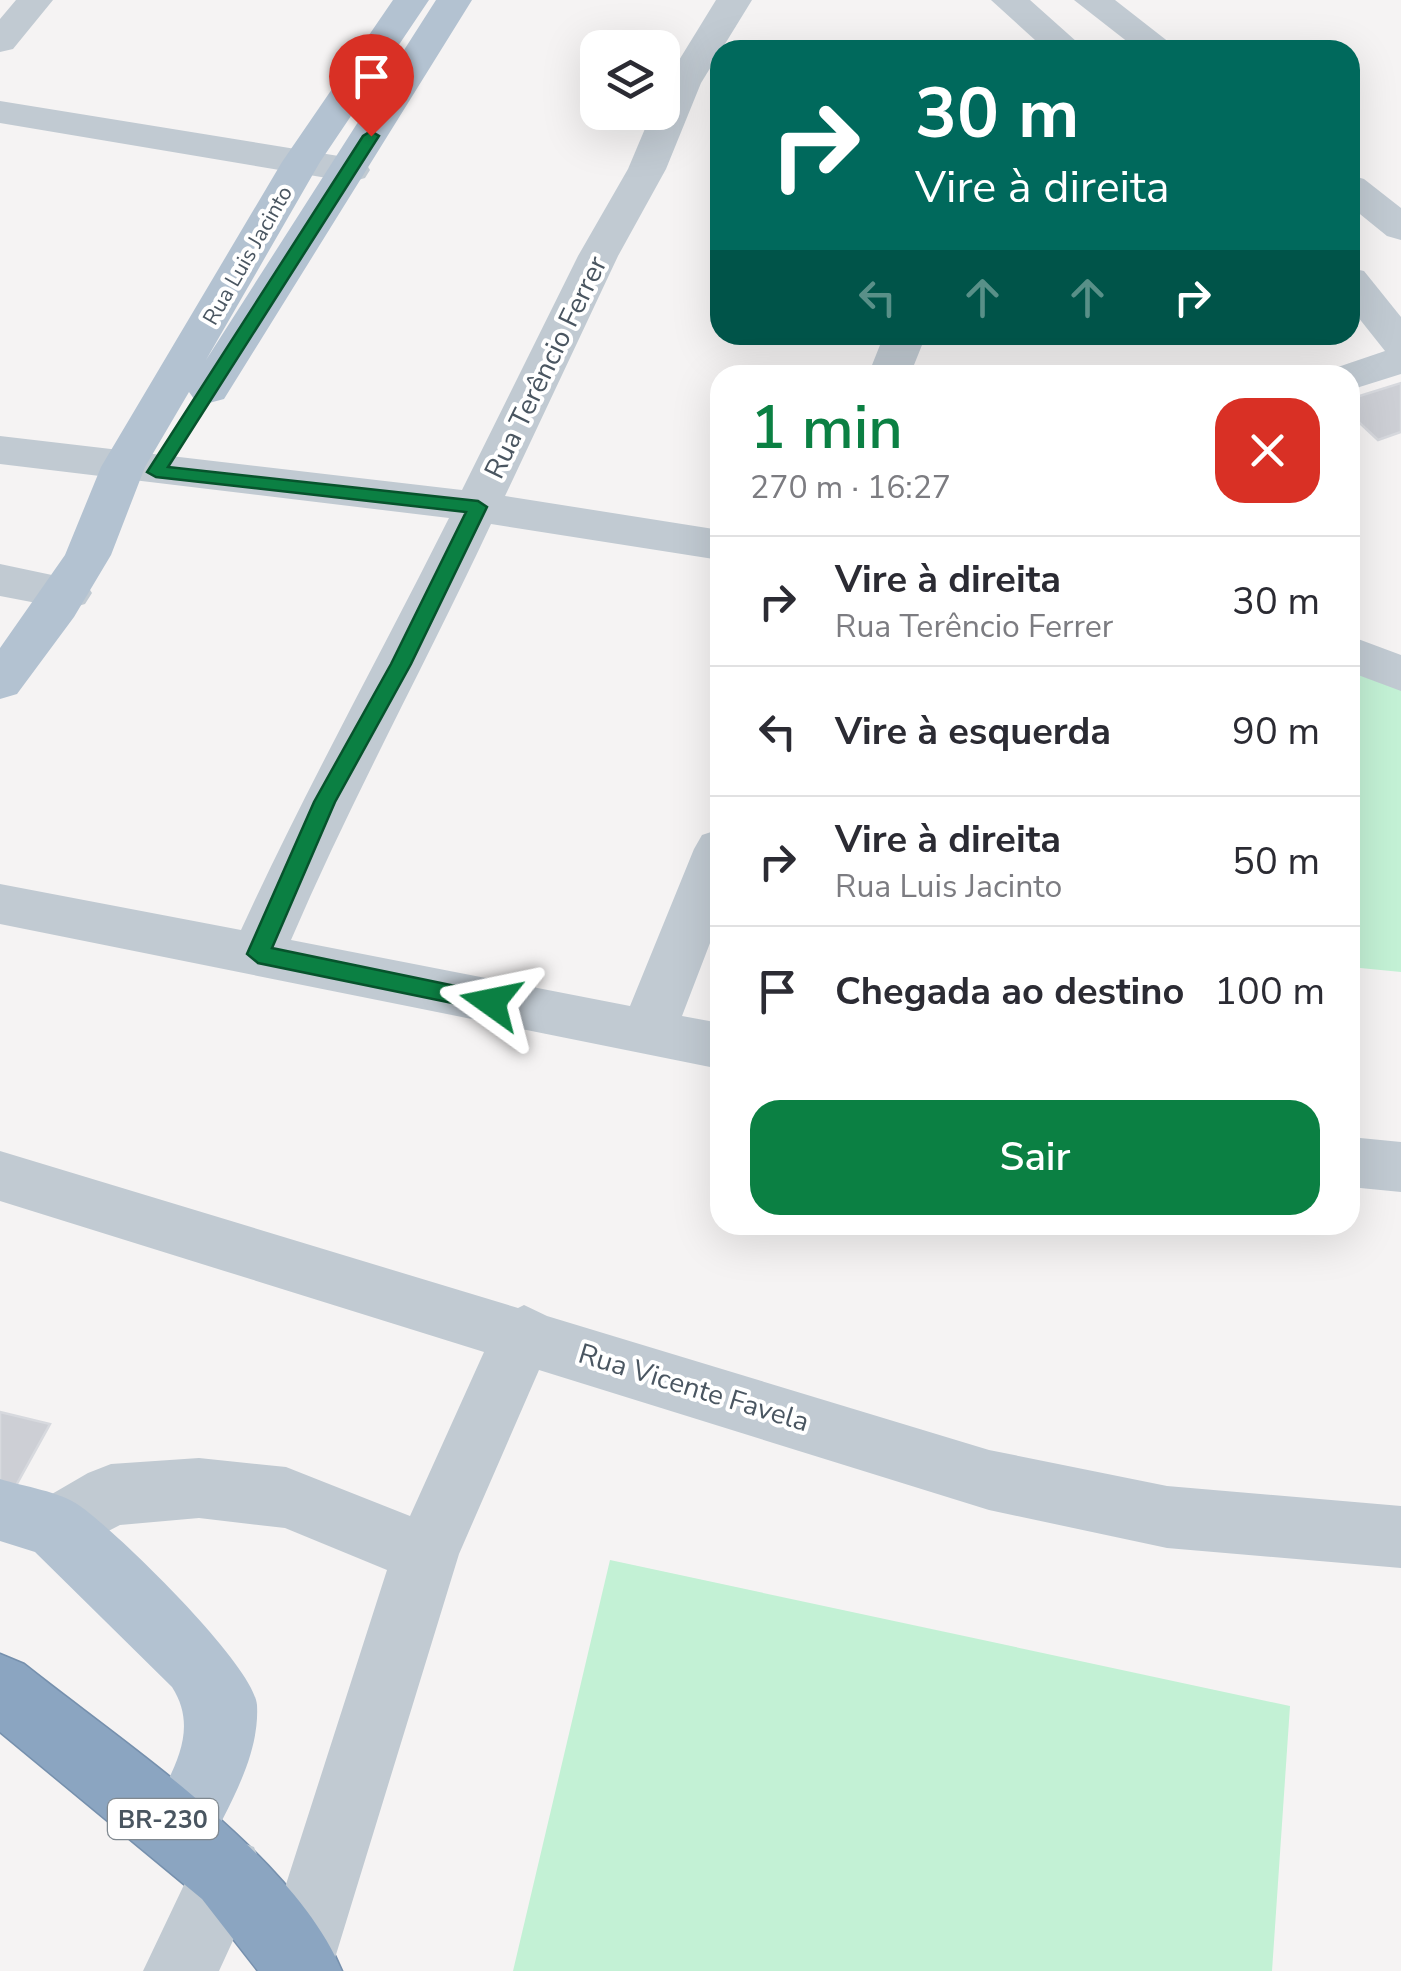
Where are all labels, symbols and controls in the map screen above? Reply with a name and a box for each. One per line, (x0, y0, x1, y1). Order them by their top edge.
map controls (580, 30, 680, 130)
button: layers (580, 30, 680, 130)
pin (329, 34, 414, 137)
icon: arrive (344, 49, 399, 104)
text: 30 m (915, 66, 1079, 162)
icon: right (750, 80, 880, 210)
text: Vire à direita (915, 157, 1170, 218)
street label: Rua Luis Jacinto (196, 180, 300, 331)
street label: Rua Terêncio Ferrer (475, 250, 616, 485)
icon: left (850, 270, 905, 325)
icon: ahead (955, 270, 1010, 325)
icon: ahead (1060, 270, 1115, 325)
icon: right (1165, 270, 1220, 325)
text: 1 min (750, 387, 903, 469)
button: close (1215, 398, 1320, 503)
text: 270 m · 16:27 (750, 466, 951, 509)
text: Vire à direita (835, 554, 1061, 605)
icon: right (750, 574, 805, 629)
text: 30 m (1232, 576, 1320, 627)
text: Rua Terêncio Ferrer (835, 605, 1113, 648)
icon: left (750, 704, 805, 759)
text: Vire à esquerda (835, 706, 1111, 757)
text: 90 m (1232, 706, 1320, 757)
text: Vire à direita (835, 814, 1061, 865)
icon: right (750, 834, 805, 889)
text: 50 m (1232, 836, 1320, 887)
text: Rua Luis Jacinto (835, 865, 1062, 908)
position arrow (439, 950, 543, 1054)
icon: arrive (750, 964, 805, 1019)
text: Chegada ao destino (835, 966, 1184, 1017)
text: 100 m (1214, 966, 1325, 1017)
button: Sair (750, 1100, 1320, 1215)
street label: Rua Vicente Favela (574, 1335, 814, 1441)
road number: BR-230 (108, 1799, 218, 1839)

